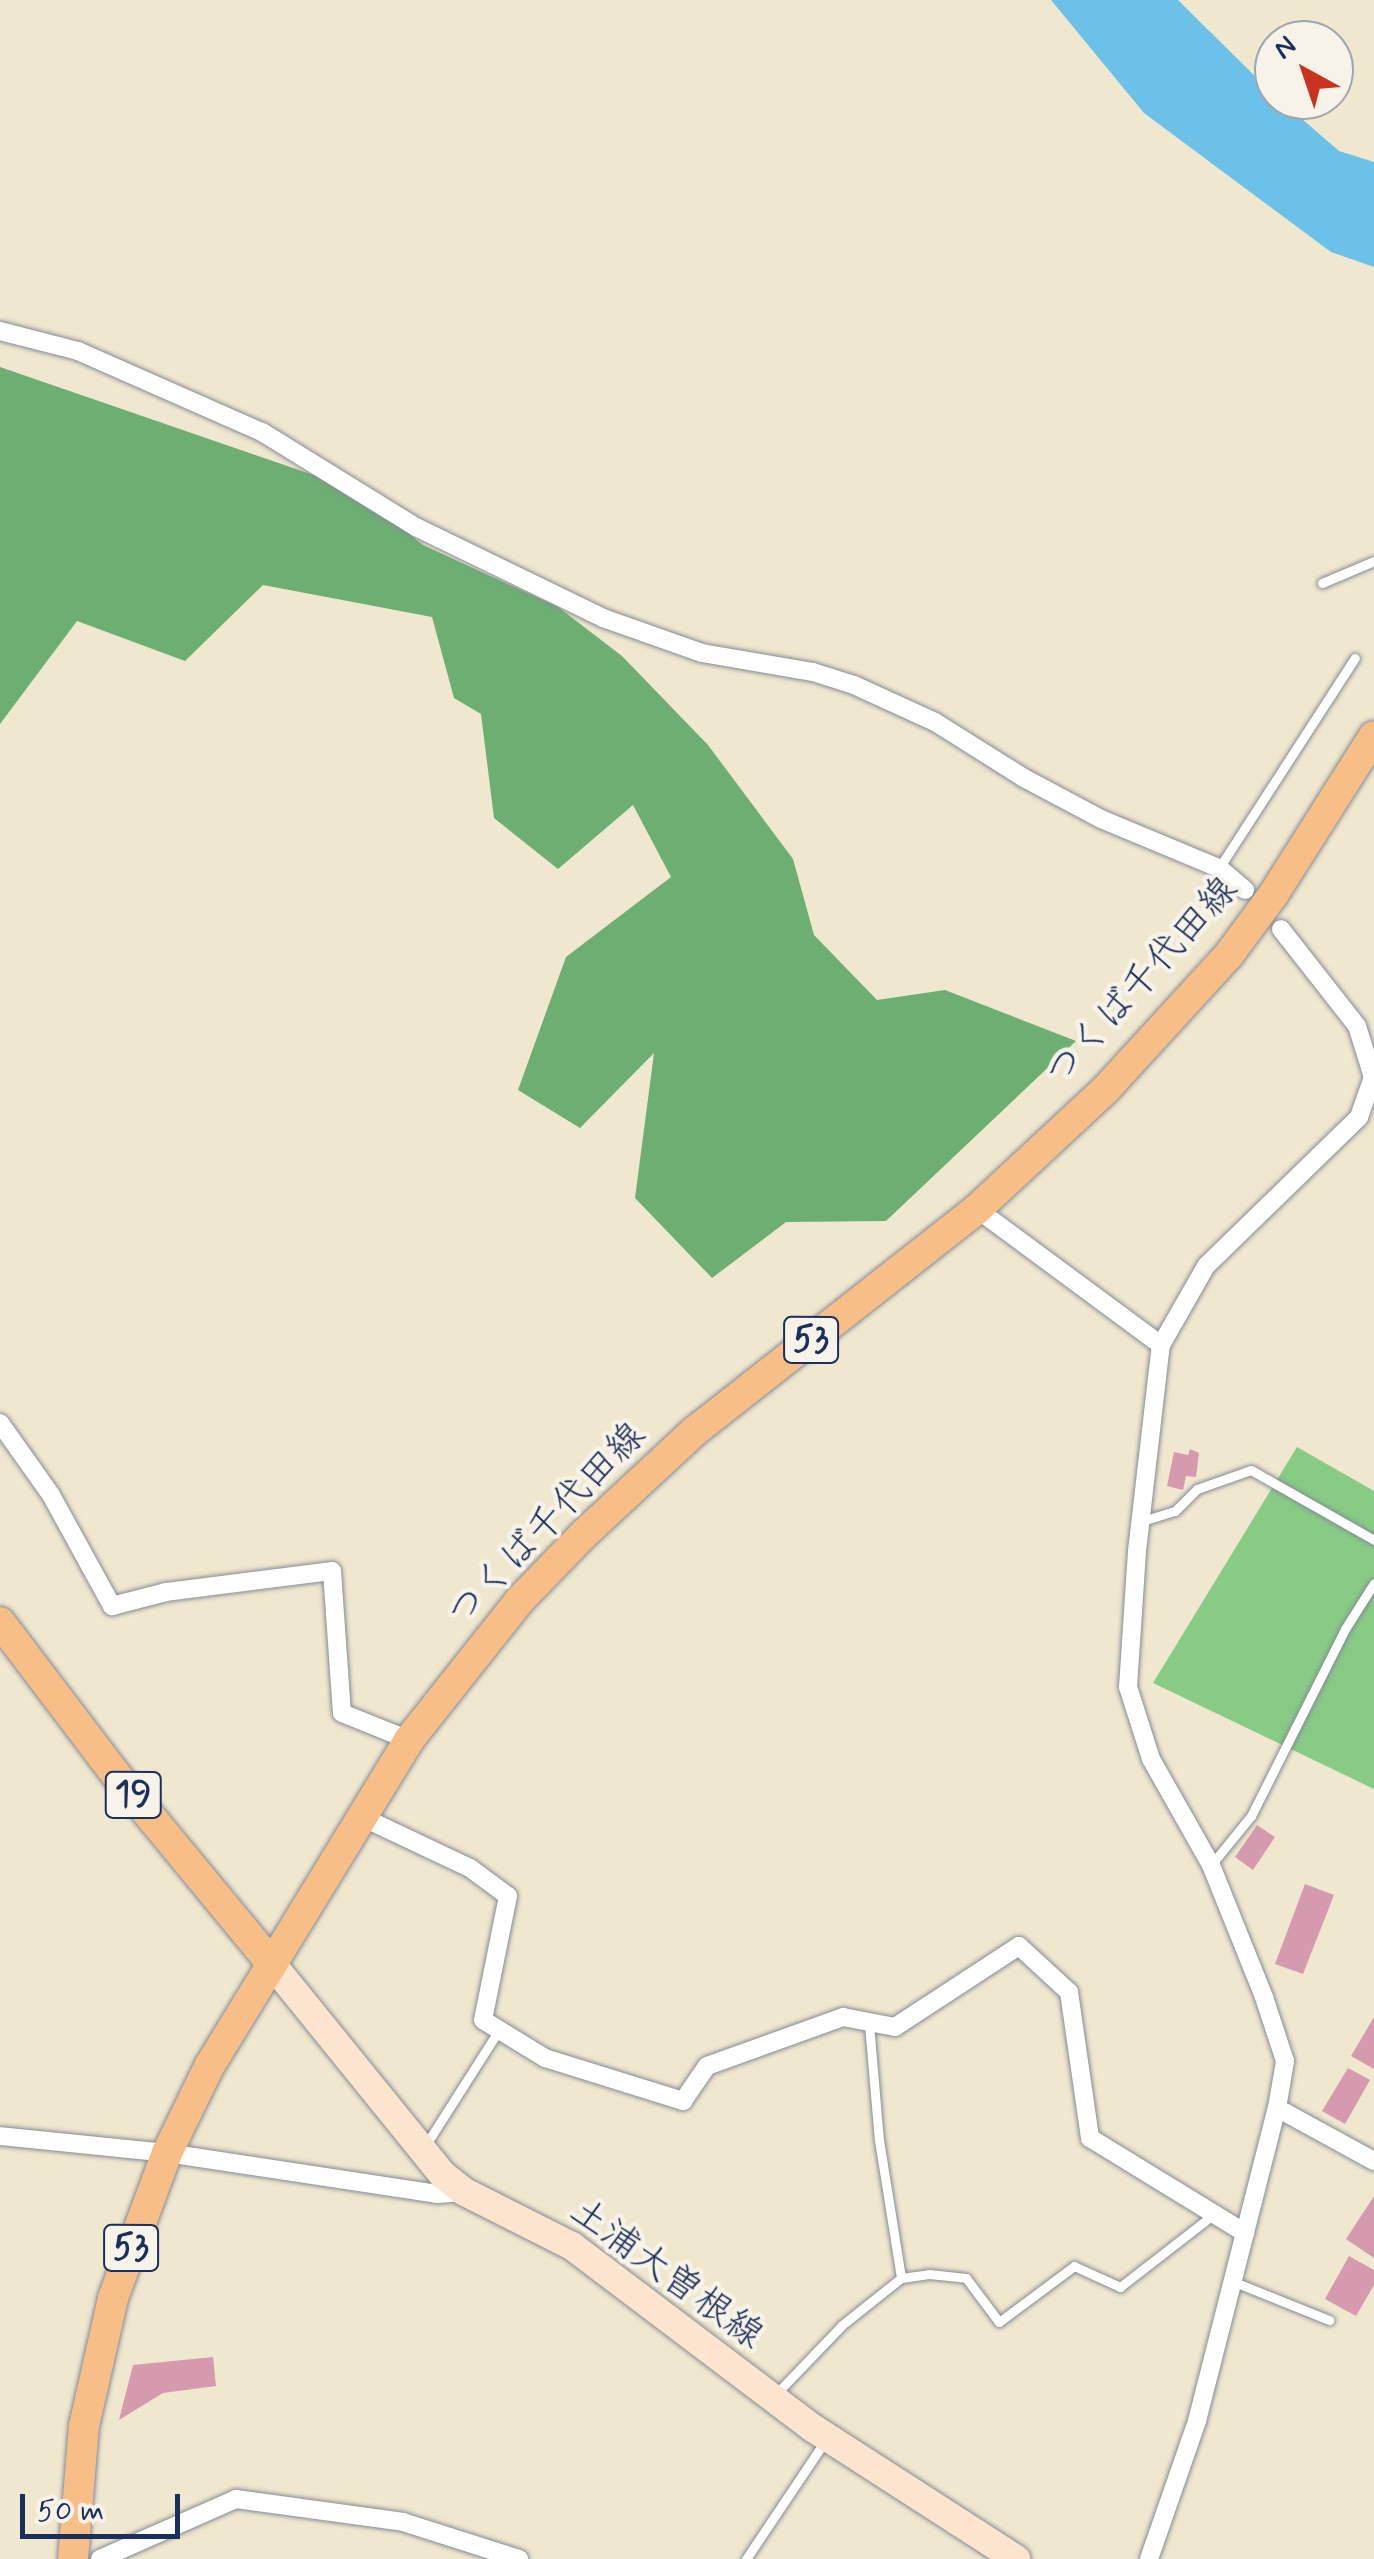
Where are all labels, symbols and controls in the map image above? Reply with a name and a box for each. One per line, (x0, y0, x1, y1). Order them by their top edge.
north arrow (1254, 20, 1354, 120)
text: N (1267, 28, 1305, 68)
street label: つくば千代田線 (1036, 868, 1248, 1096)
road number: 53 (781, 1310, 841, 1370)
street label: つくば千代田線 (438, 1413, 656, 1637)
road number: 19 (103, 1765, 163, 1825)
street label: 土浦大曽根線 (560, 2189, 772, 2359)
road number: 53 (101, 2218, 161, 2278)
scale bar (25, 2474, 185, 2536)
text: 50 m (37, 2492, 104, 2531)

